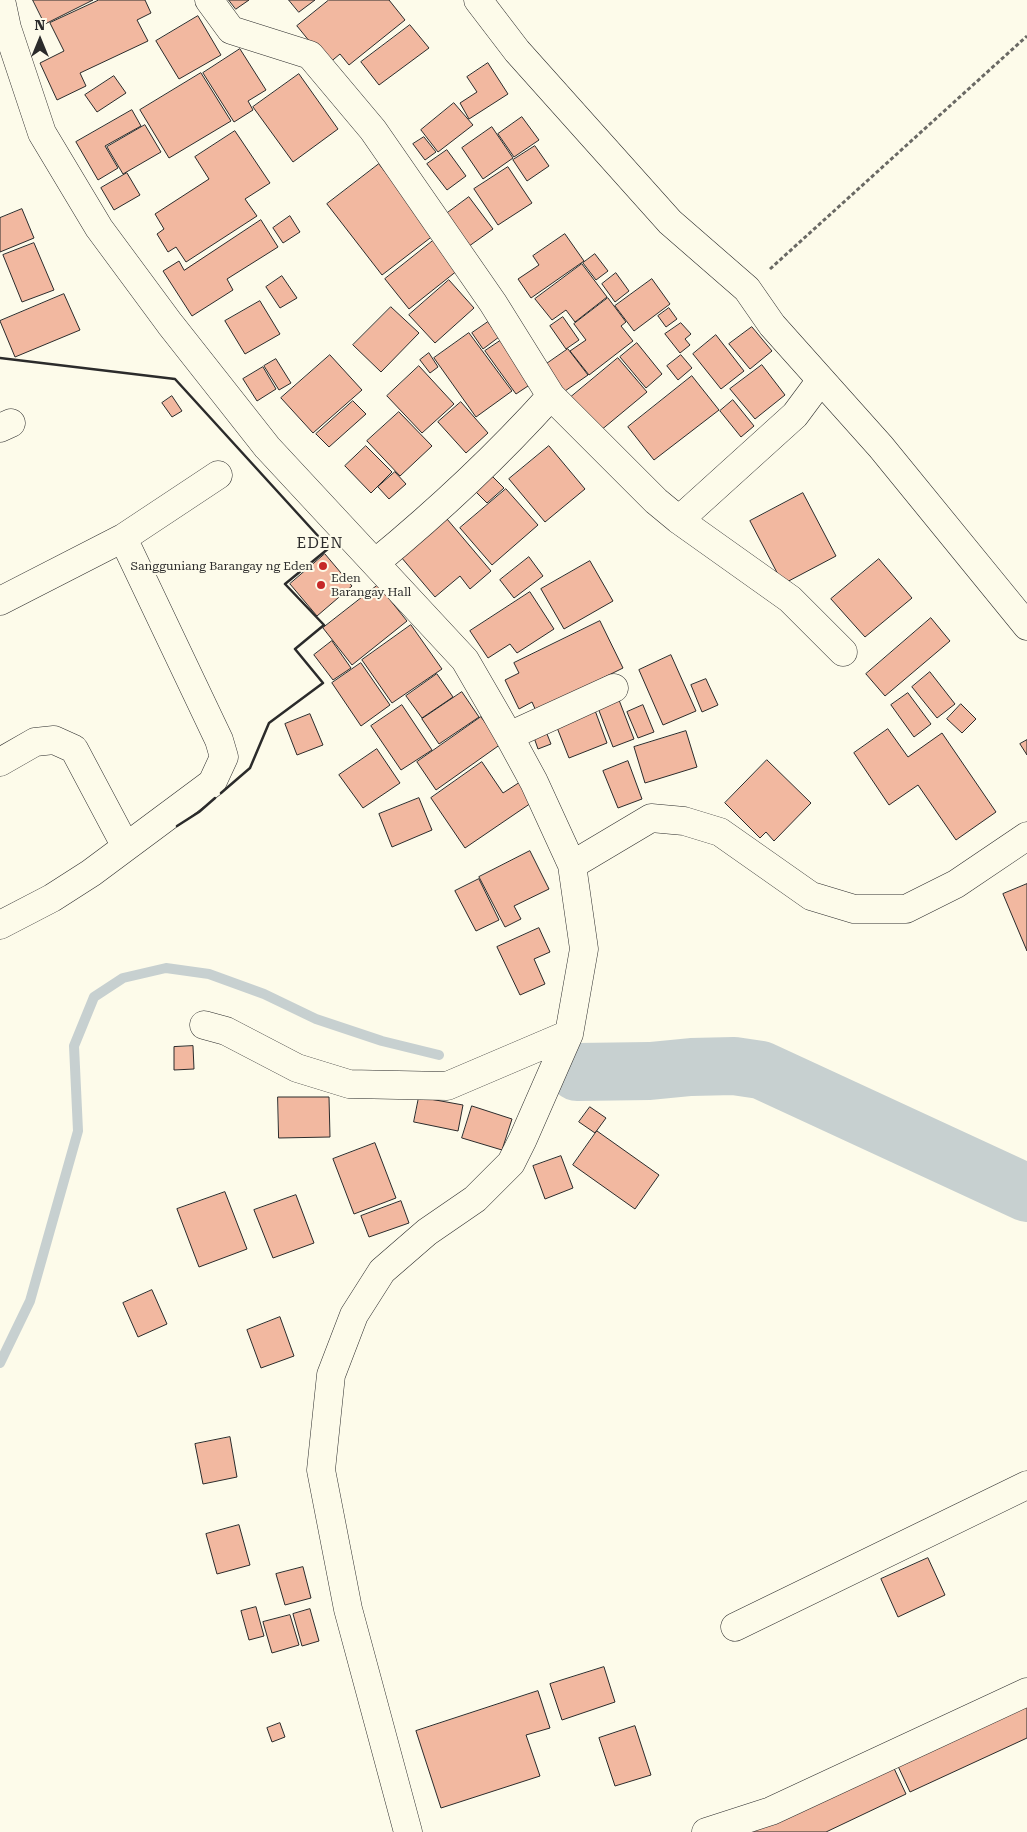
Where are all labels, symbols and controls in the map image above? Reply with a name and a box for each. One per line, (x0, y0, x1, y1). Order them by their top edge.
north arrow (15, 15, 65, 65)
text: N (35, 17, 45, 33)
district label: EDEN (296, 535, 344, 553)
place label: Sangguniang Barangay ng Eden (130, 559, 313, 573)
marker: Sangguniang Barangay ng Eden (317, 560, 329, 572)
place label: Eden Barangay Hall (331, 571, 411, 599)
marker: Eden Barangay Hall (315, 579, 327, 591)

